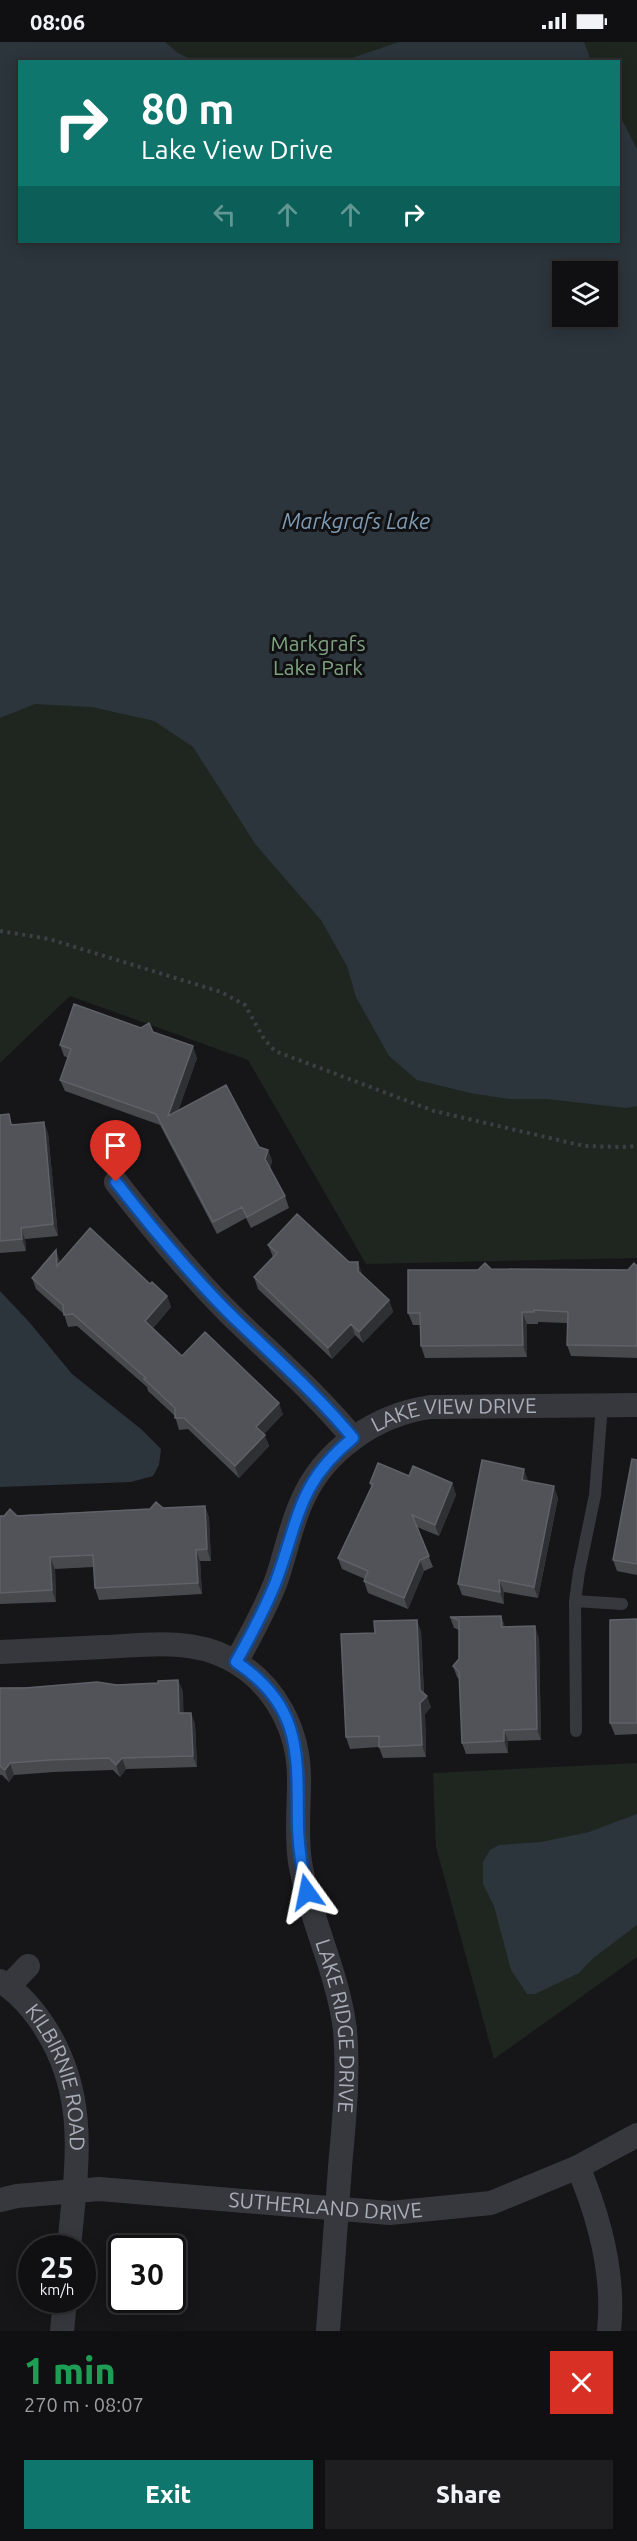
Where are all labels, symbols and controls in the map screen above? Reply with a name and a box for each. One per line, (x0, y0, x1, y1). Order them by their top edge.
text: 08:06 (30, 9, 85, 34)
icon: right (42, 84, 120, 162)
text: 80 m (141, 85, 235, 132)
text: Lake View Drive (141, 134, 333, 164)
icon: left (208, 198, 241, 231)
icon: ahead (271, 198, 304, 231)
icon: ahead (334, 198, 367, 231)
icon: right (397, 198, 430, 231)
map controls (552, 261, 618, 327)
button: layers (552, 261, 618, 327)
water label: Markgrafs Lake (282, 508, 430, 534)
park label: Markgrafs Lake Park (270, 631, 366, 679)
pin (90, 1120, 141, 1182)
icon: arrive (99, 1129, 132, 1162)
street label: LAKE VIEW DRIVE (367, 1393, 537, 1436)
position arrow (275, 1860, 339, 1924)
street label: LAKE RIDGE DRIVE (311, 1936, 360, 2114)
street label: KILBIRNIE ROAD (21, 1999, 90, 2151)
street label: SUTHERLAND DRIVE (228, 2187, 423, 2224)
speed limit sign: 30 (108, 2235, 186, 2313)
text: 25 (40, 2250, 74, 2284)
text: km/h (40, 2281, 74, 2298)
text: 1 min (24, 2350, 116, 2391)
button: close (550, 2351, 613, 2414)
text: 270 m · 08:07 (24, 2393, 144, 2416)
button: Exit (24, 2460, 313, 2529)
button: Share (325, 2460, 613, 2529)

